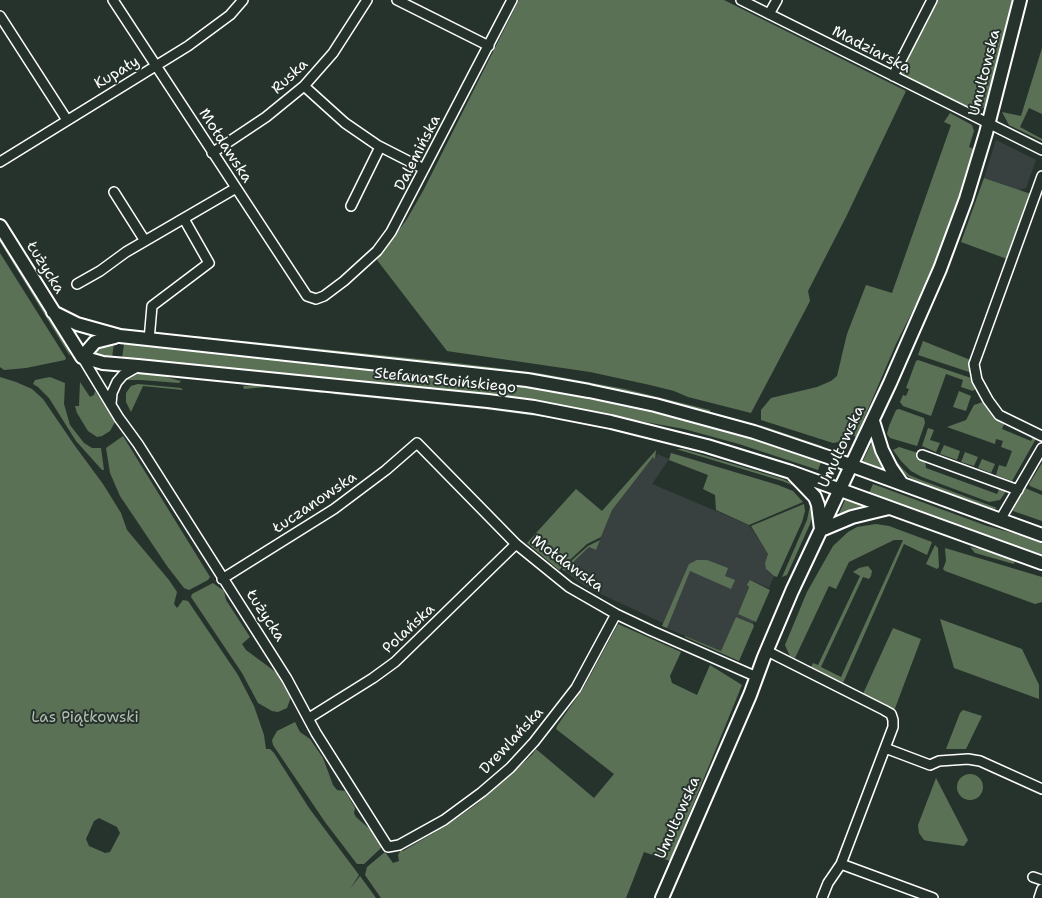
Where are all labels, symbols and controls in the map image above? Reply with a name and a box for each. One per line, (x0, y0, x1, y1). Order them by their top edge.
street label: Madziarska (829, 23, 913, 77)
street label: Umultowska (966, 28, 1004, 118)
street label: Kupały (91, 53, 143, 93)
street label: Ruska (268, 56, 312, 98)
street label: Mołdawska (194, 106, 256, 186)
street label: Dalemińska (391, 112, 445, 194)
street label: Łużycka (22, 239, 68, 297)
street label: Stefana Stoińskiego (373, 365, 517, 397)
street label: Umultowska (815, 403, 869, 491)
street label: Łuczanowska (270, 468, 360, 538)
street label: Mołdawska (527, 532, 607, 596)
street label: Łużycka (242, 587, 288, 645)
street label: Polańska (379, 600, 439, 658)
street label: Drewlańska (476, 704, 548, 778)
park label: Las Piątkowski (31, 709, 139, 727)
street label: Umultowska (652, 774, 704, 862)

